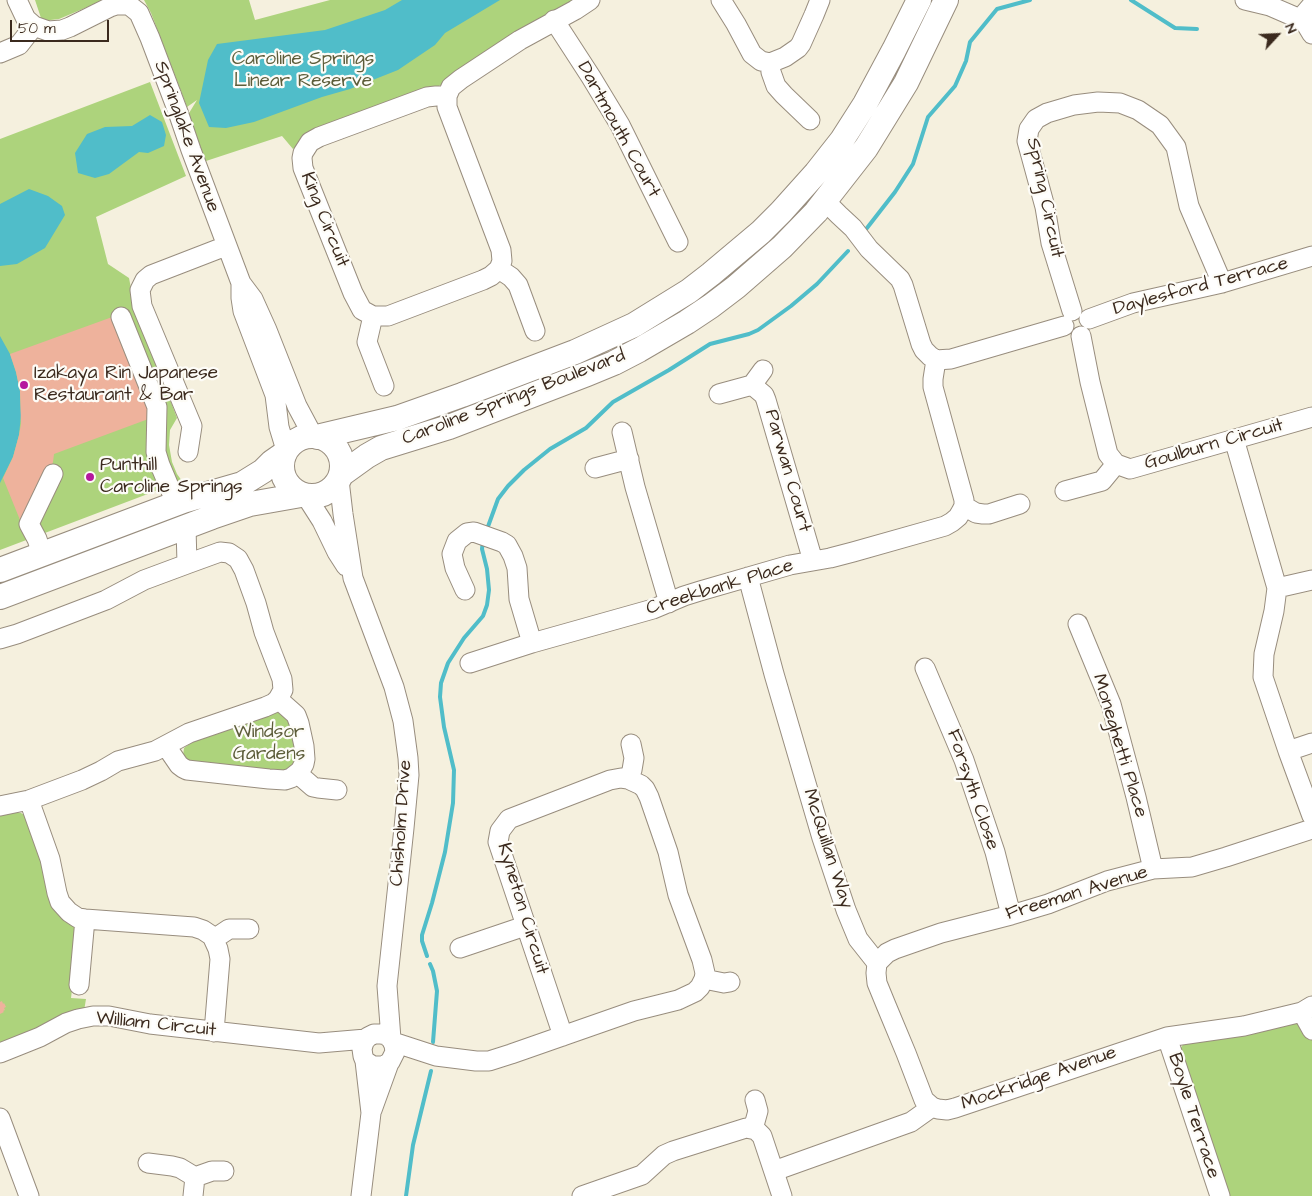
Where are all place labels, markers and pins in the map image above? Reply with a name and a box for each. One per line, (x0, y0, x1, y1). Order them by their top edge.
place label: Izakaya Rin Japanese Restaurant & Bar (34, 363, 218, 407)
marker: Izakaya Rin Japanese Restaurant & Bar (18, 379, 30, 391)
place label: Punthill Caroline Springs (100, 455, 243, 499)
marker: Punthill Caroline Springs (84, 471, 96, 483)

